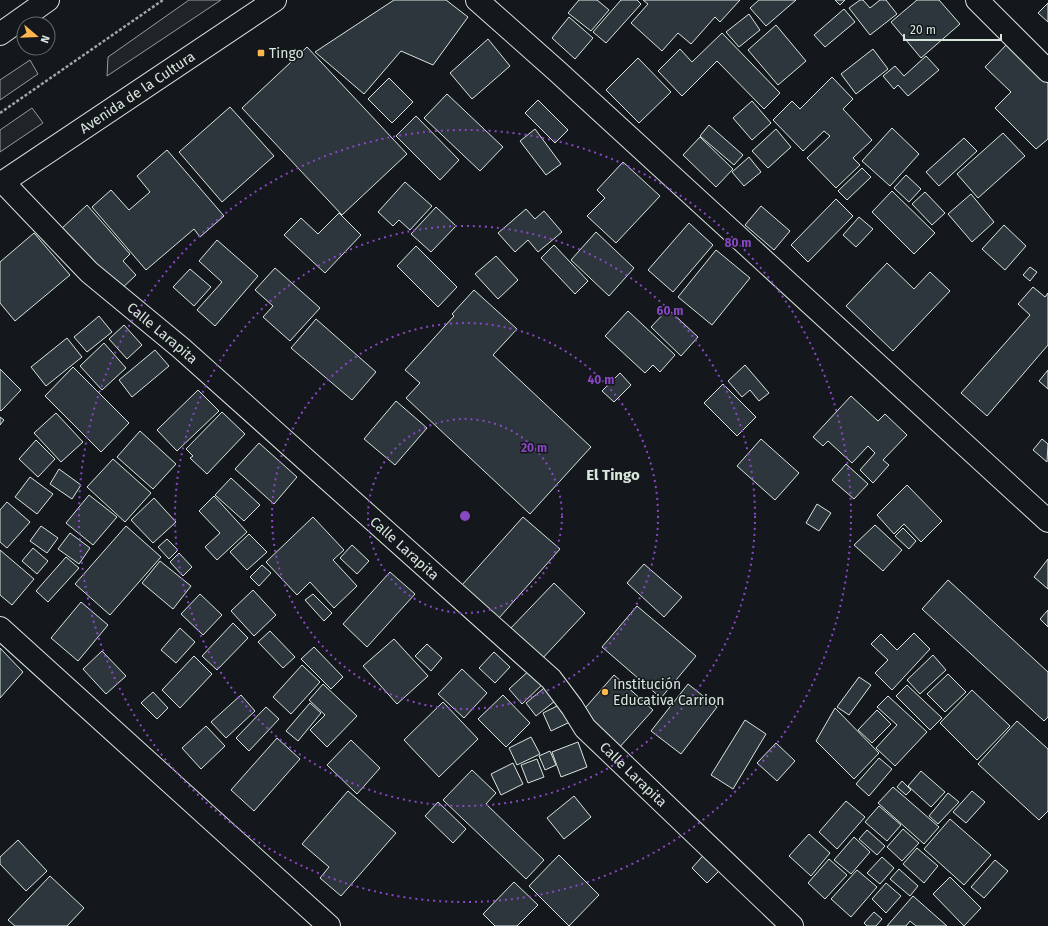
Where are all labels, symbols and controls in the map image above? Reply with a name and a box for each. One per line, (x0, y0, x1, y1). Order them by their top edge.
north arrow (16, 16, 56, 56)
scale bar (904, 16, 1001, 42)
text: 20 m (910, 23, 936, 37)
text: N (38, 34, 52, 45)
place label: Tingo (269, 45, 304, 62)
street label: Avenida de la Cultura (77, 48, 198, 137)
marker: Tingo (256, 48, 266, 58)
text: 80 m (725, 236, 751, 250)
street label: Calle Larapita (124, 299, 201, 368)
text: 60 m (657, 304, 683, 318)
text: 40 m (588, 373, 614, 387)
text: 20 m (521, 441, 547, 455)
district label: El Tingo (586, 466, 640, 484)
centre of rings (458, 509, 472, 523)
street label: Calle Larapita (366, 513, 442, 584)
place label: Institución Educativa Carrion (613, 676, 724, 709)
marker: Institución Educativa Carrion (600, 687, 610, 697)
street label: Calle Larapita (596, 739, 670, 811)

